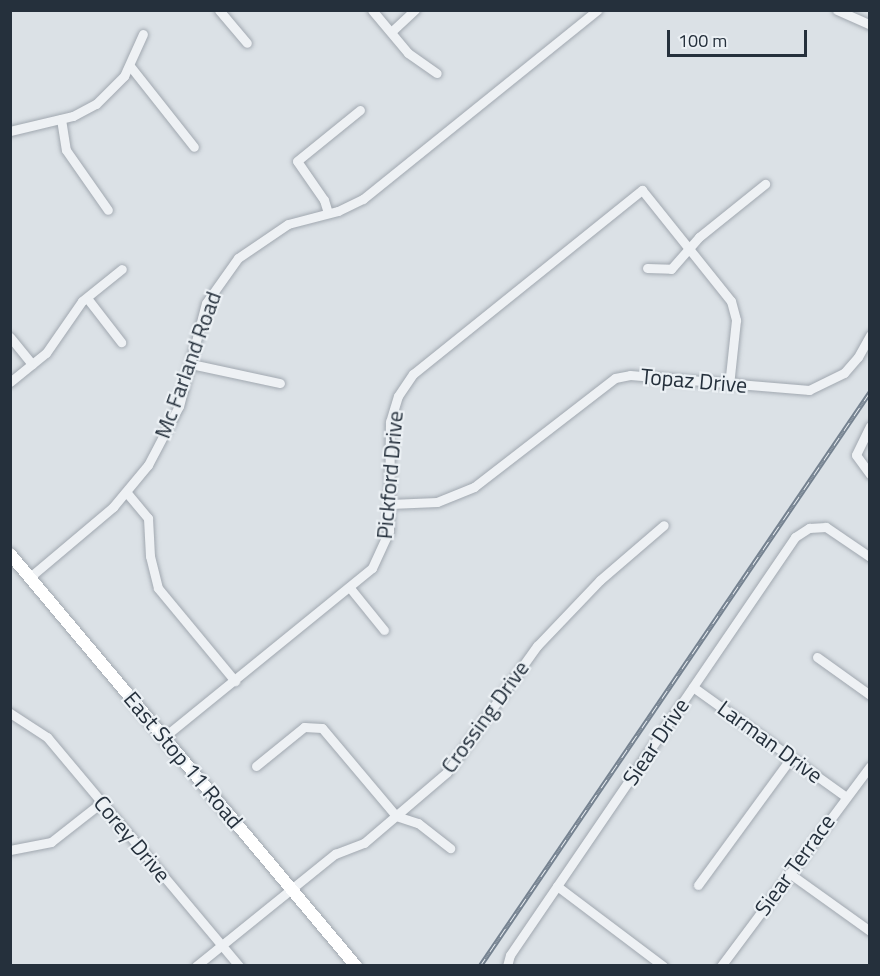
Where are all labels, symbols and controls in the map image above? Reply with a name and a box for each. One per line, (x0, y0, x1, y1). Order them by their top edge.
scale bar (670, 18, 810, 56)
text: 100 m (678, 27, 727, 54)
street label: Mc Farland Road (149, 288, 227, 442)
street label: Topaz Drive (640, 363, 748, 399)
street label: Pickford Drive (371, 410, 409, 540)
street label: Crossing Drive (435, 656, 535, 778)
street label: East Stop 11 Road (118, 686, 248, 834)
street label: Siear Drive (617, 693, 695, 791)
street label: Larman Drive (712, 695, 828, 789)
street label: Corey Drive (88, 790, 176, 888)
street label: Siear Terrace (749, 809, 841, 921)

